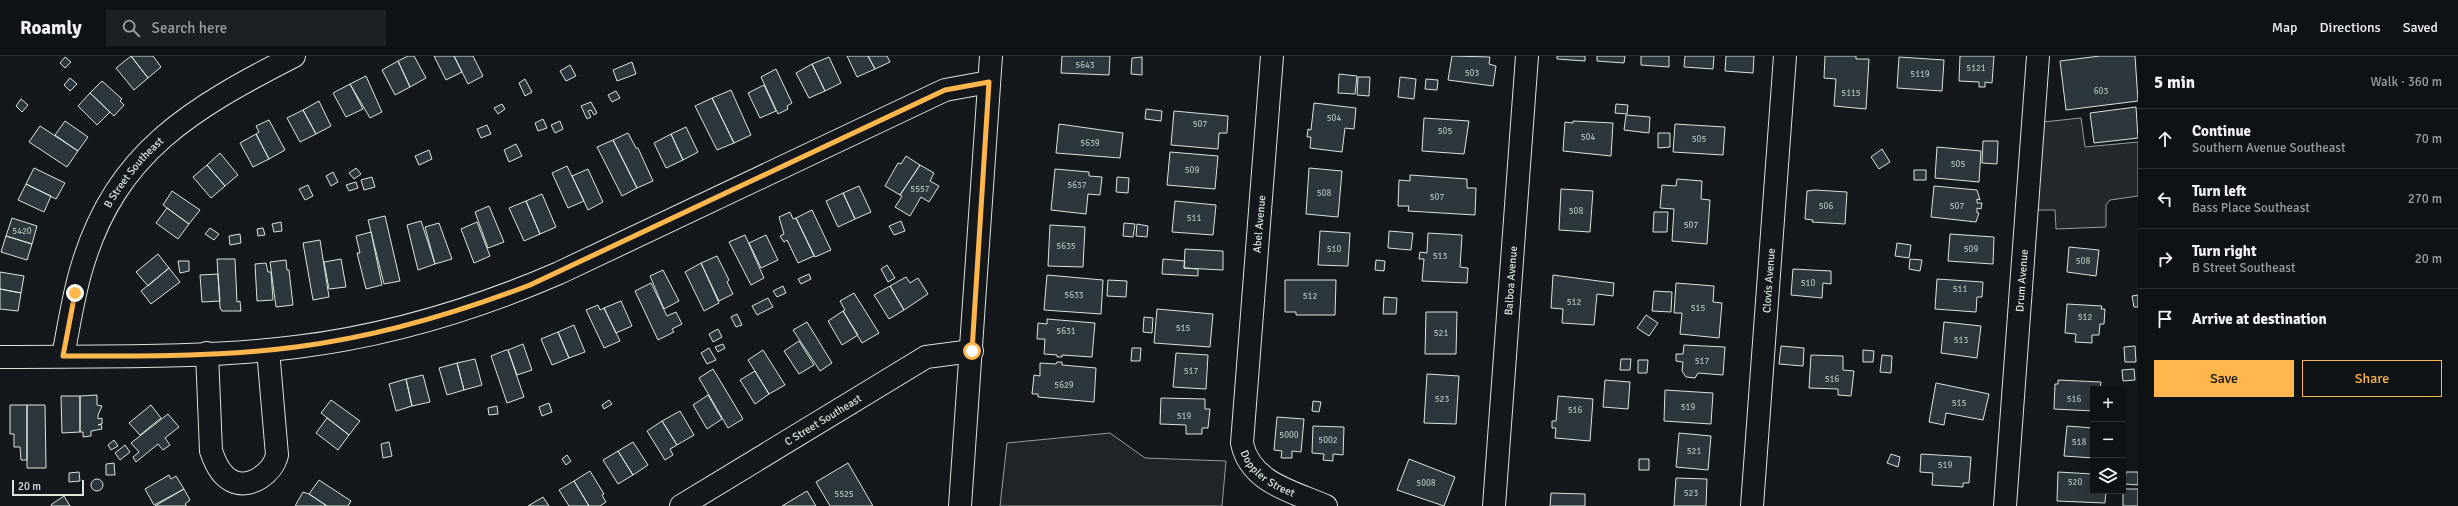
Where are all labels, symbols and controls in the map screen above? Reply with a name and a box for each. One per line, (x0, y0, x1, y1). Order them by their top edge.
search box (106, 10, 386, 46)
text: Roamly (20, 16, 82, 40)
icon: search (120, 17, 142, 39)
text: Search here (152, 19, 227, 37)
text: Map (2272, 19, 2298, 36)
text: Directions (2320, 19, 2381, 36)
text: Saved (2403, 19, 2438, 36)
house number: 5643 (1075, 60, 1095, 71)
house number: 5121 (1966, 63, 1986, 74)
house number: 503 (1465, 68, 1479, 79)
house number: 5119 (1910, 69, 1930, 80)
text: 5 min (2154, 72, 2195, 93)
text: Walk · 360 m (2371, 74, 2442, 90)
house number: 603 (2094, 86, 2108, 97)
house number: 5115 (1841, 88, 1861, 99)
house number: 504 (1327, 113, 1341, 124)
house number: 507 (1193, 119, 1207, 130)
text: Continue (2192, 122, 2251, 140)
house number: 505 (1438, 126, 1452, 137)
icon: ahead (2154, 128, 2176, 150)
text: 70 m (2415, 131, 2442, 147)
house number: 504 (1581, 132, 1595, 143)
street label: B Street Southeast (101, 134, 166, 210)
house number: 505 (1692, 134, 1706, 145)
house number: 5639 (1080, 138, 1100, 149)
text: Southern Avenue Southeast (2192, 140, 2346, 156)
house number: 505 (1951, 159, 1965, 170)
house number: 509 (1185, 165, 1199, 176)
house number: 5637 (1067, 180, 1087, 191)
text: Turn left (2192, 182, 2246, 200)
house number: 5557 (910, 184, 930, 195)
house number: 508 (1317, 188, 1331, 199)
icon: left (2154, 188, 2176, 210)
text: 270 m (2408, 191, 2442, 207)
house number: 507 (1430, 192, 1444, 203)
street label: Abel Avenue (1250, 195, 1269, 254)
text: Bass Place Southeast (2192, 200, 2310, 216)
house number: 506 (1819, 201, 1833, 212)
house number: 507 (1950, 201, 1964, 212)
house number: 508 (1569, 206, 1583, 217)
house number: 511 (1187, 213, 1201, 224)
house number: 507 (1684, 220, 1698, 231)
house number: 5420 (12, 226, 32, 237)
house number: 5635 (1056, 241, 1076, 252)
text: Turn right (2192, 242, 2257, 260)
house number: 510 (1327, 244, 1341, 255)
house number: 509 (1964, 244, 1978, 255)
street label: Balboa Avenue (1502, 246, 1520, 316)
street label: Clovis Avenue (1760, 248, 1778, 314)
icon: right (2154, 248, 2176, 270)
street label: Drum Avenue (2013, 249, 2031, 312)
house number: 513 (1433, 251, 1447, 262)
text: 20 m (2415, 251, 2442, 267)
house number: 508 (2076, 256, 2090, 267)
text: B Street Southeast (2192, 260, 2296, 276)
house number: 510 (1801, 278, 1815, 289)
route end (66, 284, 84, 302)
house number: 511 (1953, 284, 1967, 295)
house number: 5633 (1064, 290, 1084, 301)
house number: 512 (1303, 291, 1317, 302)
house number: 512 (1567, 297, 1581, 308)
house number: 515 (1691, 303, 1705, 314)
icon: arrive (2154, 308, 2176, 330)
text: Arrive at destination (2192, 310, 2327, 328)
house number: 512 (2078, 312, 2092, 323)
house number: 515 (1176, 323, 1190, 334)
house number: 5631 (1056, 326, 1076, 337)
house number: 521 (1434, 328, 1448, 339)
house number: 513 (1954, 335, 1968, 346)
route start (963, 342, 981, 360)
house number: 517 (1695, 356, 1709, 367)
button: Save (2154, 360, 2294, 397)
button: Share (2302, 360, 2442, 397)
house number: 517 (1184, 366, 1198, 377)
house number: 516 (1825, 374, 1839, 385)
house number: 5629 (1054, 380, 1074, 391)
map controls (2090, 386, 2126, 494)
button: + (2090, 386, 2126, 422)
street label: C Street Southeast (782, 392, 864, 449)
house number: 523 (1435, 394, 1449, 405)
house number: 516 (2067, 394, 2081, 405)
house number: 515 (1952, 398, 1966, 409)
house number: 519 (1681, 402, 1695, 413)
house number: 516 (1568, 405, 1582, 416)
house number: 519 (1177, 411, 1191, 422)
button: − (2090, 422, 2126, 458)
house number: 5000 (1279, 430, 1299, 441)
house number: 5002 (1318, 435, 1338, 446)
house number: 518 (2072, 437, 2086, 448)
house number: 521 (1687, 446, 1701, 457)
street label: Doppler Street (1237, 448, 1297, 500)
button: layers (2090, 458, 2126, 494)
house number: 519 (1938, 460, 1952, 471)
house number: 520 (2068, 477, 2082, 488)
scale bar (12, 478, 84, 497)
house number: 5008 (1416, 478, 1436, 489)
text: 20 m (18, 480, 41, 493)
house number: 523 (1684, 488, 1698, 499)
house number: 5525 (834, 489, 854, 500)

